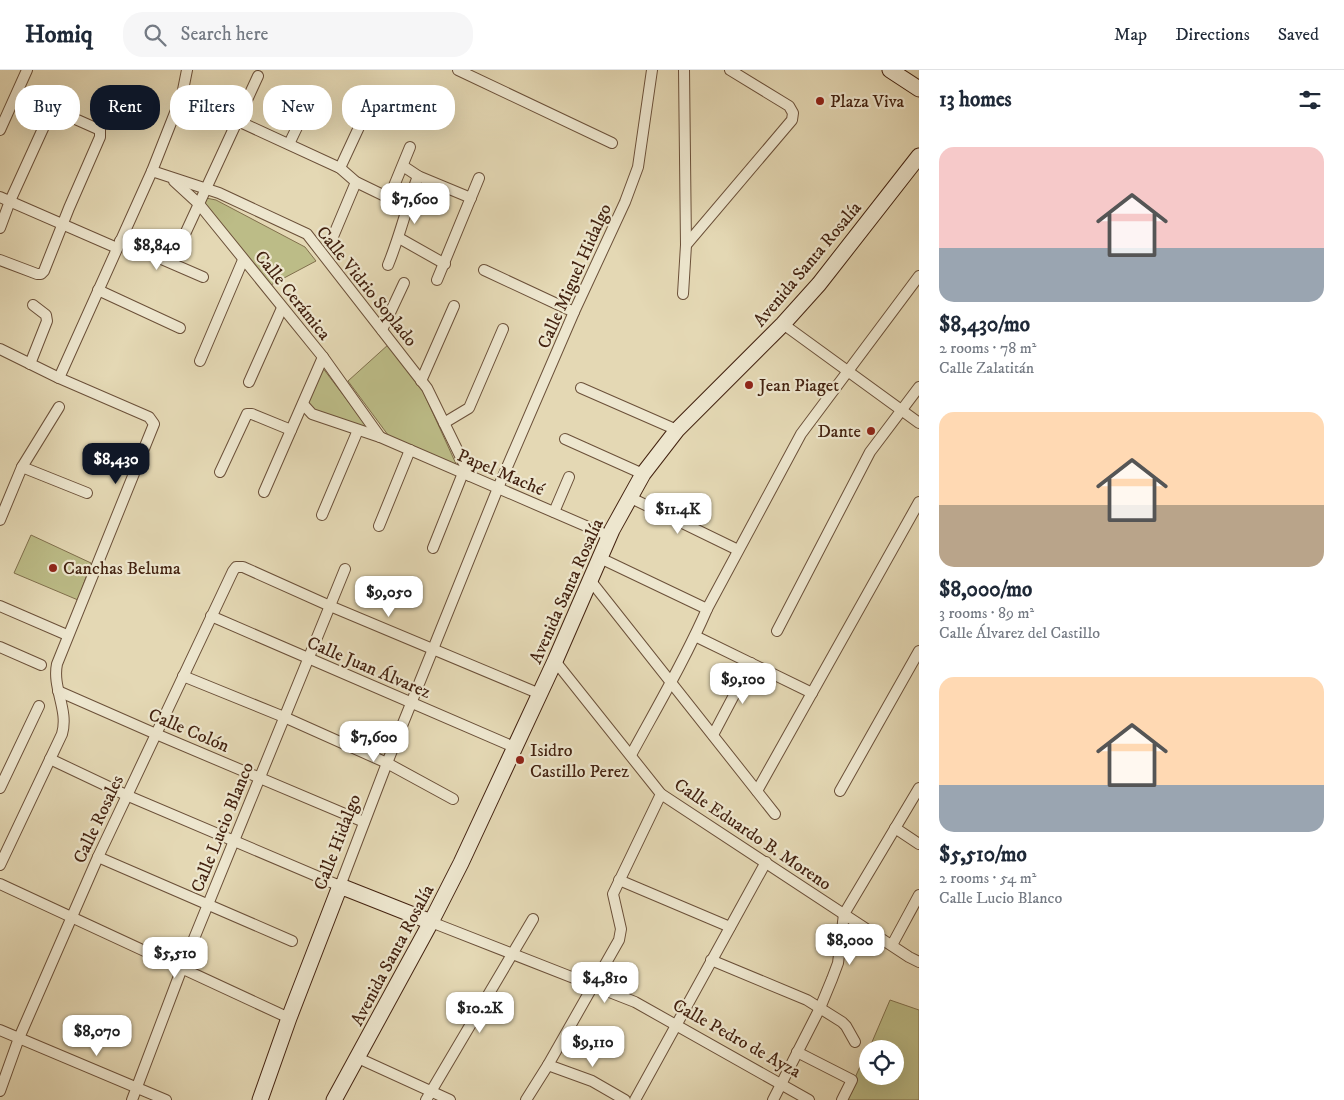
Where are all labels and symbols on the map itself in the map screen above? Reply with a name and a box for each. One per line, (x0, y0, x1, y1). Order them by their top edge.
place label: Plaza Viva (830, 91, 905, 113)
marker: Plaza Viva (814, 95, 826, 107)
pin: $7,600 (374, 182, 456, 225)
street label: Avenida Santa Rosalía (749, 197, 867, 332)
street label: Calle Miguel Hidalgo (533, 200, 617, 352)
street label: Calle Vidrio Soplado (311, 222, 422, 351)
pin: $8,840 (116, 228, 198, 271)
street label: Calle Cerámica (249, 246, 335, 345)
place label: Jean Piaget (757, 375, 839, 397)
marker: Jean Piaget (743, 379, 755, 391)
place label: Dante (817, 421, 861, 443)
marker: Dante (865, 425, 877, 437)
pin: $8,430 (75, 442, 157, 485)
street label: Papel Maché (454, 445, 548, 501)
pin: $11.4K (637, 492, 719, 535)
street label: Avenida Santa Rosalía (525, 515, 609, 667)
place label: Canchas Beluma (63, 558, 181, 580)
marker: Canchas Beluma (47, 562, 59, 574)
pin: $9,050 (348, 576, 430, 618)
street label: Calle Juan Álvarez (303, 631, 434, 704)
pin: $9,100 (702, 662, 784, 705)
street label: Calle Colón (145, 704, 233, 758)
pin: $7,600 (333, 720, 415, 763)
place label: Isidro Castillo Perez (530, 740, 629, 783)
marker: Isidro Castillo Perez (514, 754, 526, 766)
street label: Calle Lucio Blanco (187, 759, 259, 896)
street label: Calle Rosales (69, 772, 129, 867)
street label: Calle Eduardo B. Moreno (670, 774, 835, 896)
street label: Calle Hidalgo (310, 791, 366, 893)
street label: Avenida Santa Rosalía (346, 881, 440, 1030)
pin: $8,000 (809, 924, 891, 966)
pin: $5,510 (134, 936, 216, 979)
pin: $4,810 (564, 962, 646, 1004)
pin: $10.2K (439, 992, 521, 1034)
street label: Calle Pedro de Ayza (669, 995, 805, 1083)
pin: $8,070 (56, 1014, 138, 1057)
pin: $9,110 (552, 1026, 634, 1068)

